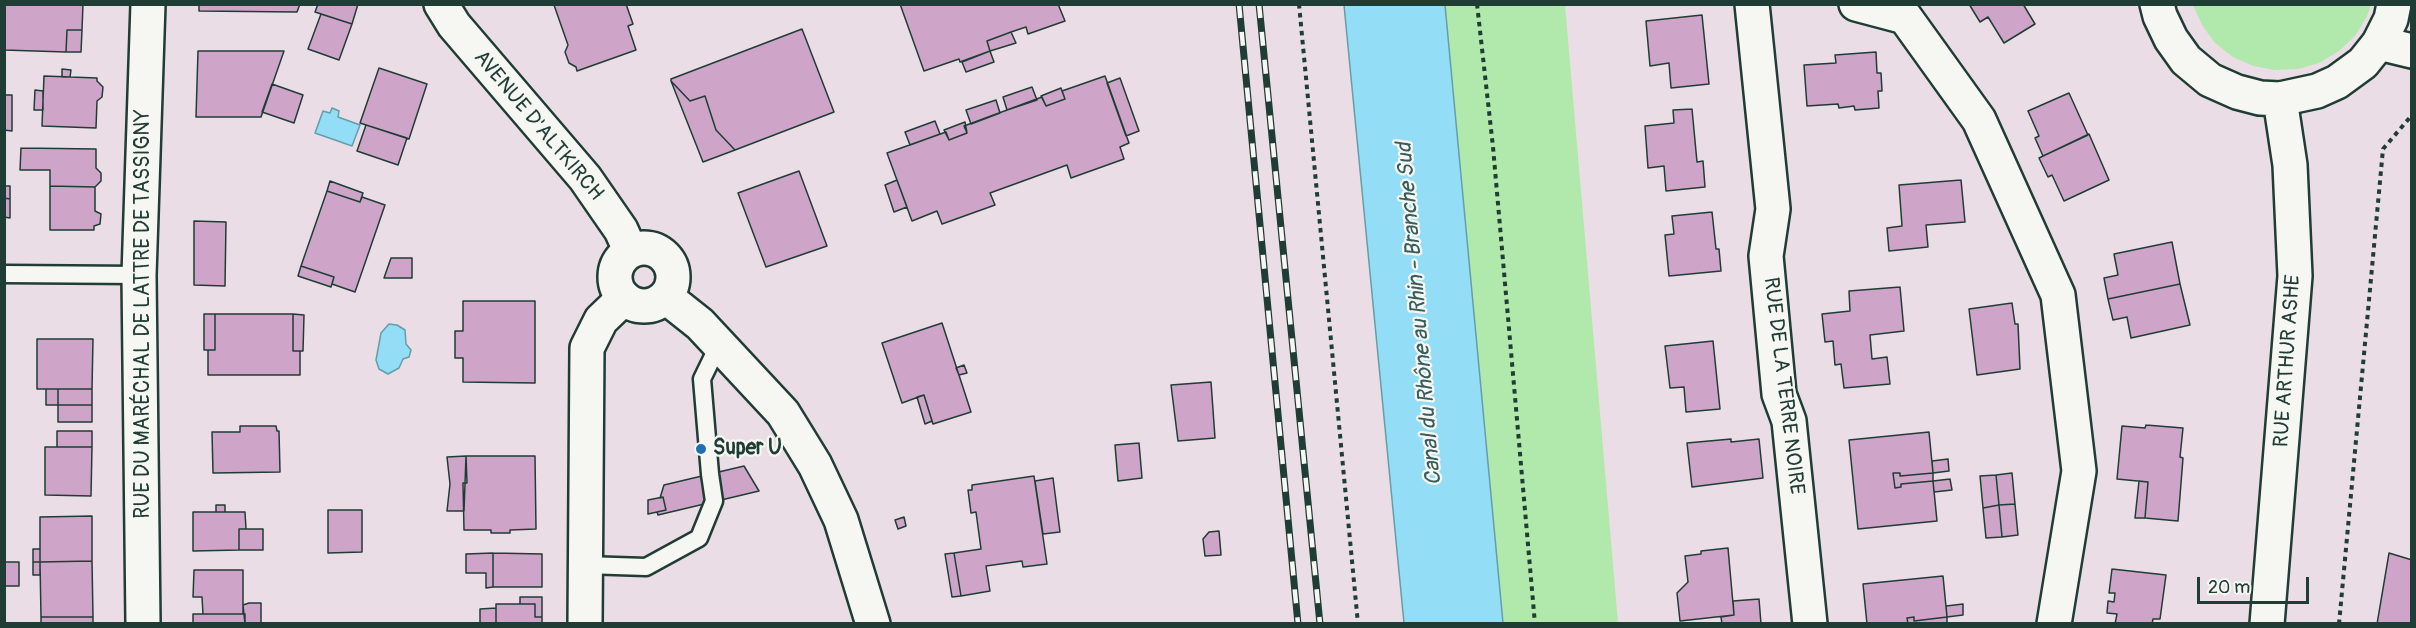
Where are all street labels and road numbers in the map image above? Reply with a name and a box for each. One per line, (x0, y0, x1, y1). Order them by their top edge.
street label: AVENUE D'ALTKIRCH (468, 46, 608, 206)
street label: RUE DU MARÉCHAL DE LATTRE DE TASSIGNY (131, 109, 157, 519)
street label: RUE ARTHUR ASHE (2269, 274, 2307, 448)
street label: RUE DE LA TERRE NOIRE (1757, 276, 1809, 496)

